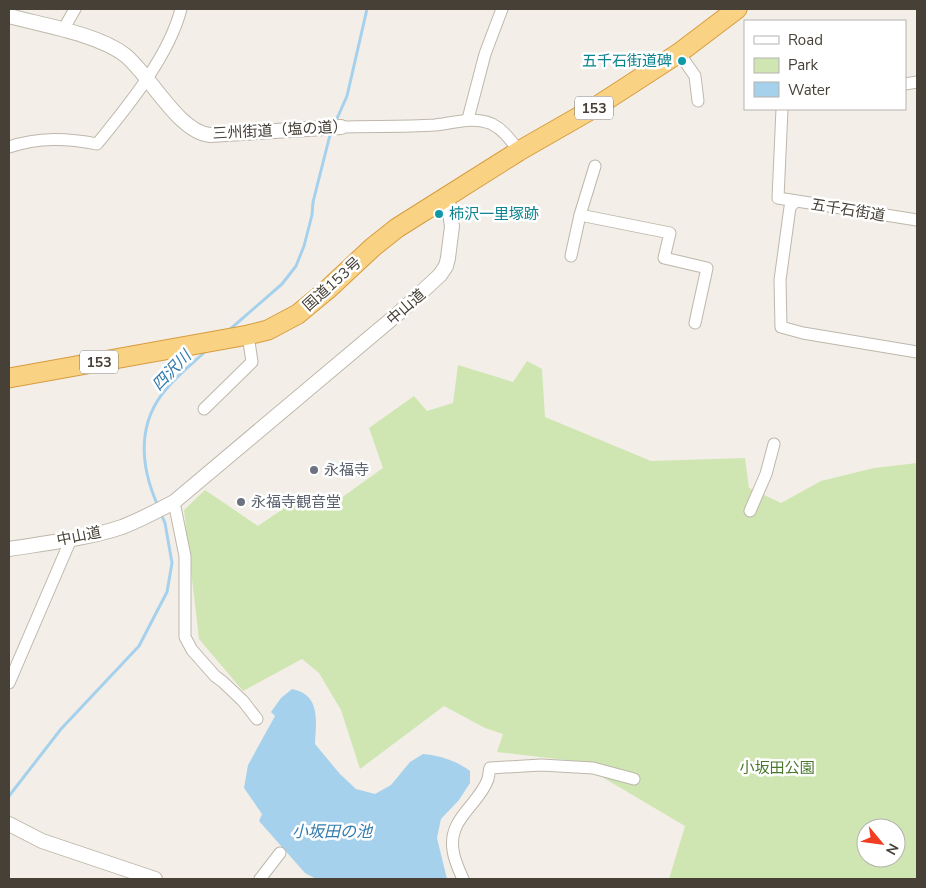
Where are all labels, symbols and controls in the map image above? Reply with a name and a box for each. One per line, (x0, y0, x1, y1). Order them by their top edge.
legend (744, 20, 906, 110)
text: Road (788, 30, 823, 50)
place label: 五千石街道碑 (582, 51, 672, 71)
marker: 五千石街道碑 (676, 55, 688, 67)
text: Park (788, 55, 818, 75)
text: Water (788, 80, 831, 100)
road number: 153 (575, 96, 613, 120)
street label: 三州街道（塩の道） (212, 116, 348, 144)
street label: 五千石街道 (809, 194, 887, 226)
place label: 柿沢一里塚跡 (449, 204, 539, 224)
marker: 柿沢一里塚跡 (433, 208, 445, 220)
street label: 国道153号 (299, 252, 365, 316)
street label: 中山道 (382, 285, 430, 329)
water label: 四沢川 (147, 344, 198, 396)
road number: 153 (80, 351, 118, 374)
place label: 永福寺 (324, 460, 369, 480)
marker: 永福寺 (308, 464, 320, 476)
place label: 永福寺観音堂 (251, 492, 341, 512)
marker: 永福寺観音堂 (235, 496, 247, 508)
street label: 中山道 (55, 522, 103, 550)
park label: 小坂田公園 (739, 758, 815, 778)
north arrow (856, 818, 906, 868)
water label: 小坂田の池 (292, 821, 374, 843)
text: N (881, 840, 903, 858)

